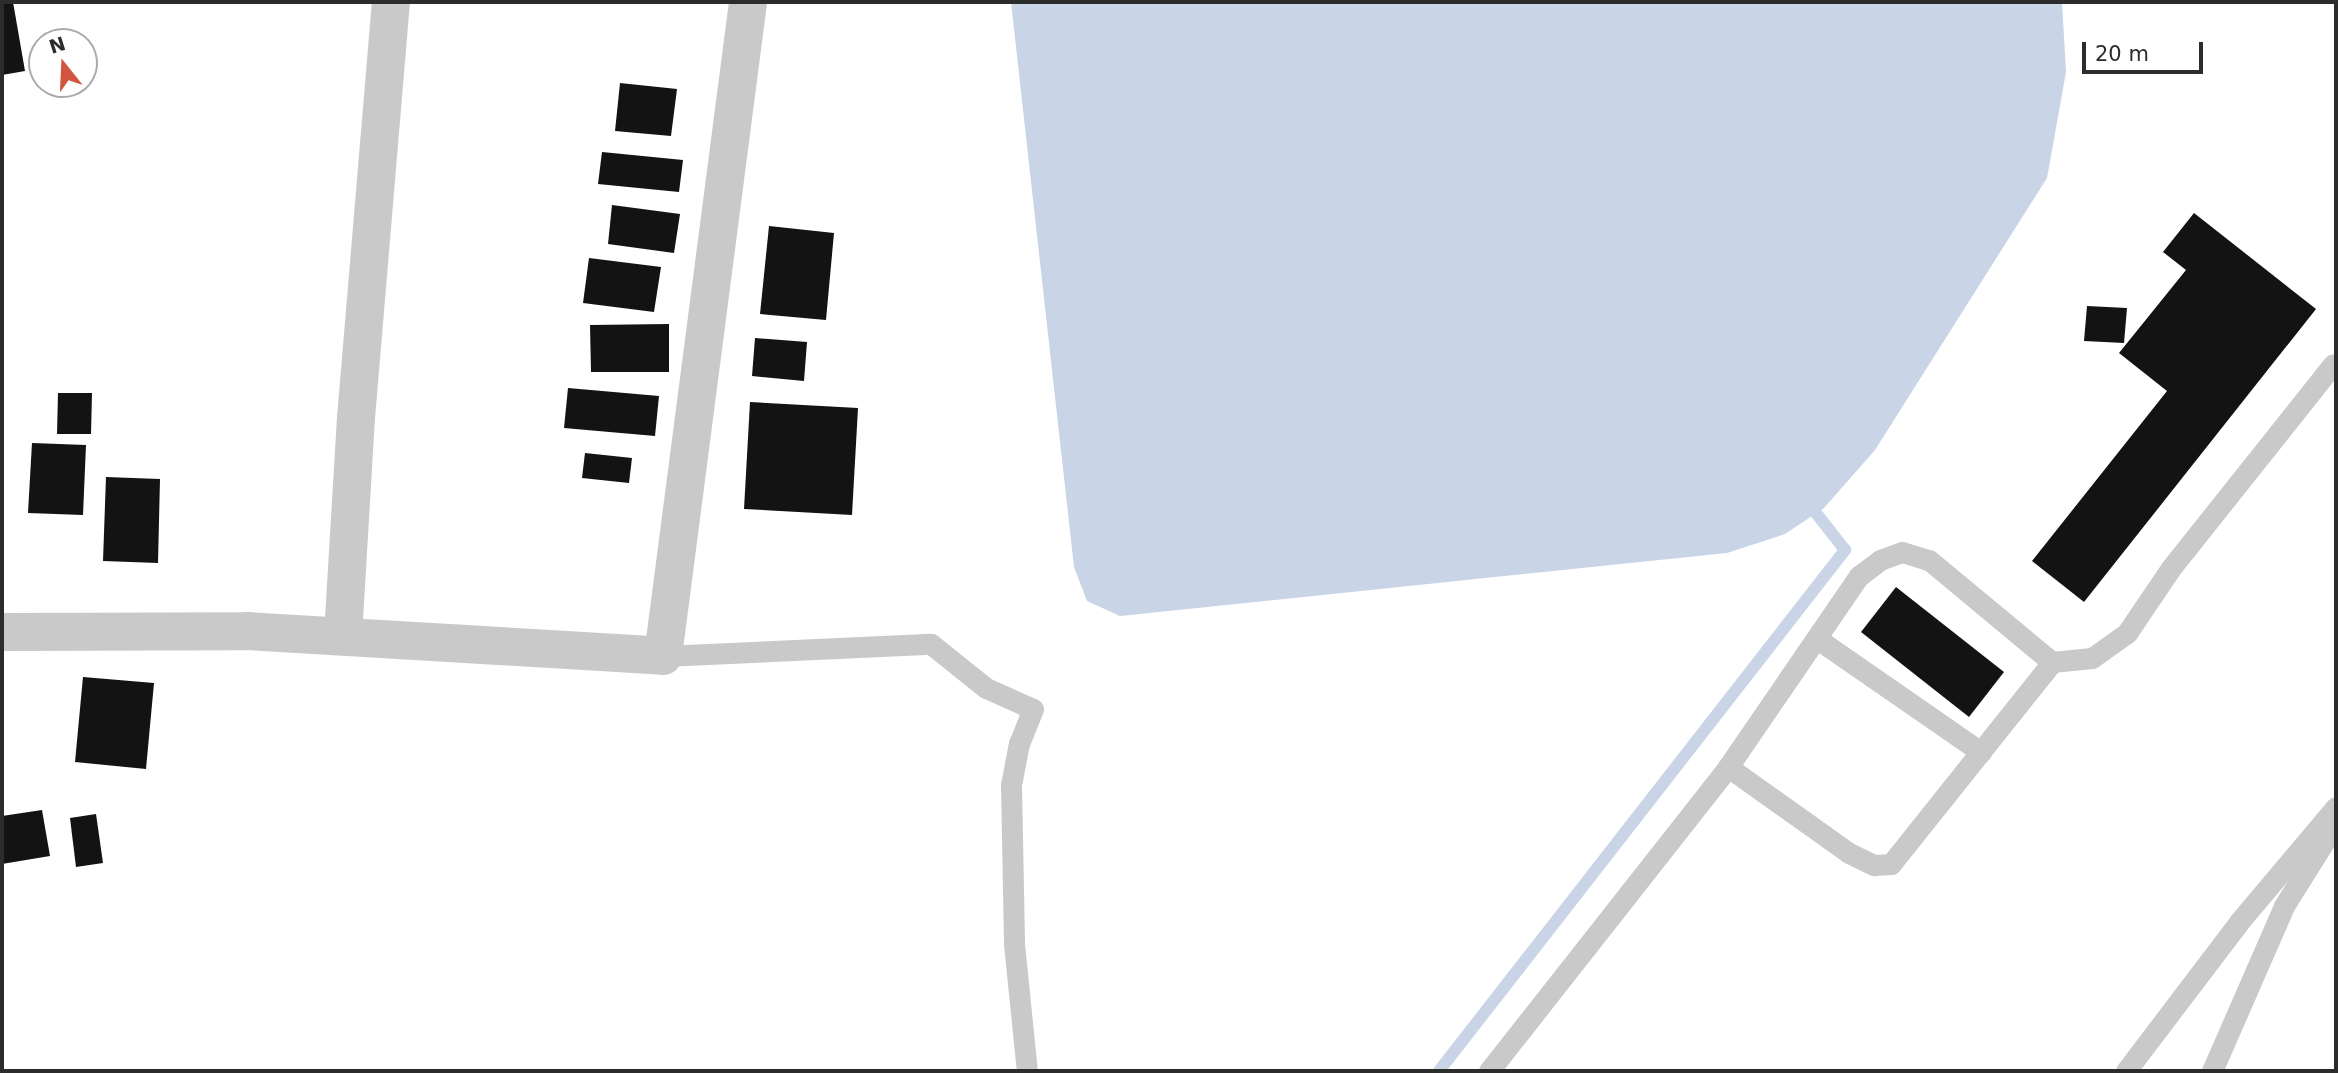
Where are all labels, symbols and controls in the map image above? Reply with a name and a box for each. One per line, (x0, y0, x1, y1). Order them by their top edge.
north arrow (28, 28, 98, 98)
scale bar (2086, 28, 2207, 72)
text: N (46, 32, 68, 58)
text: 20 m (2095, 42, 2149, 66)

